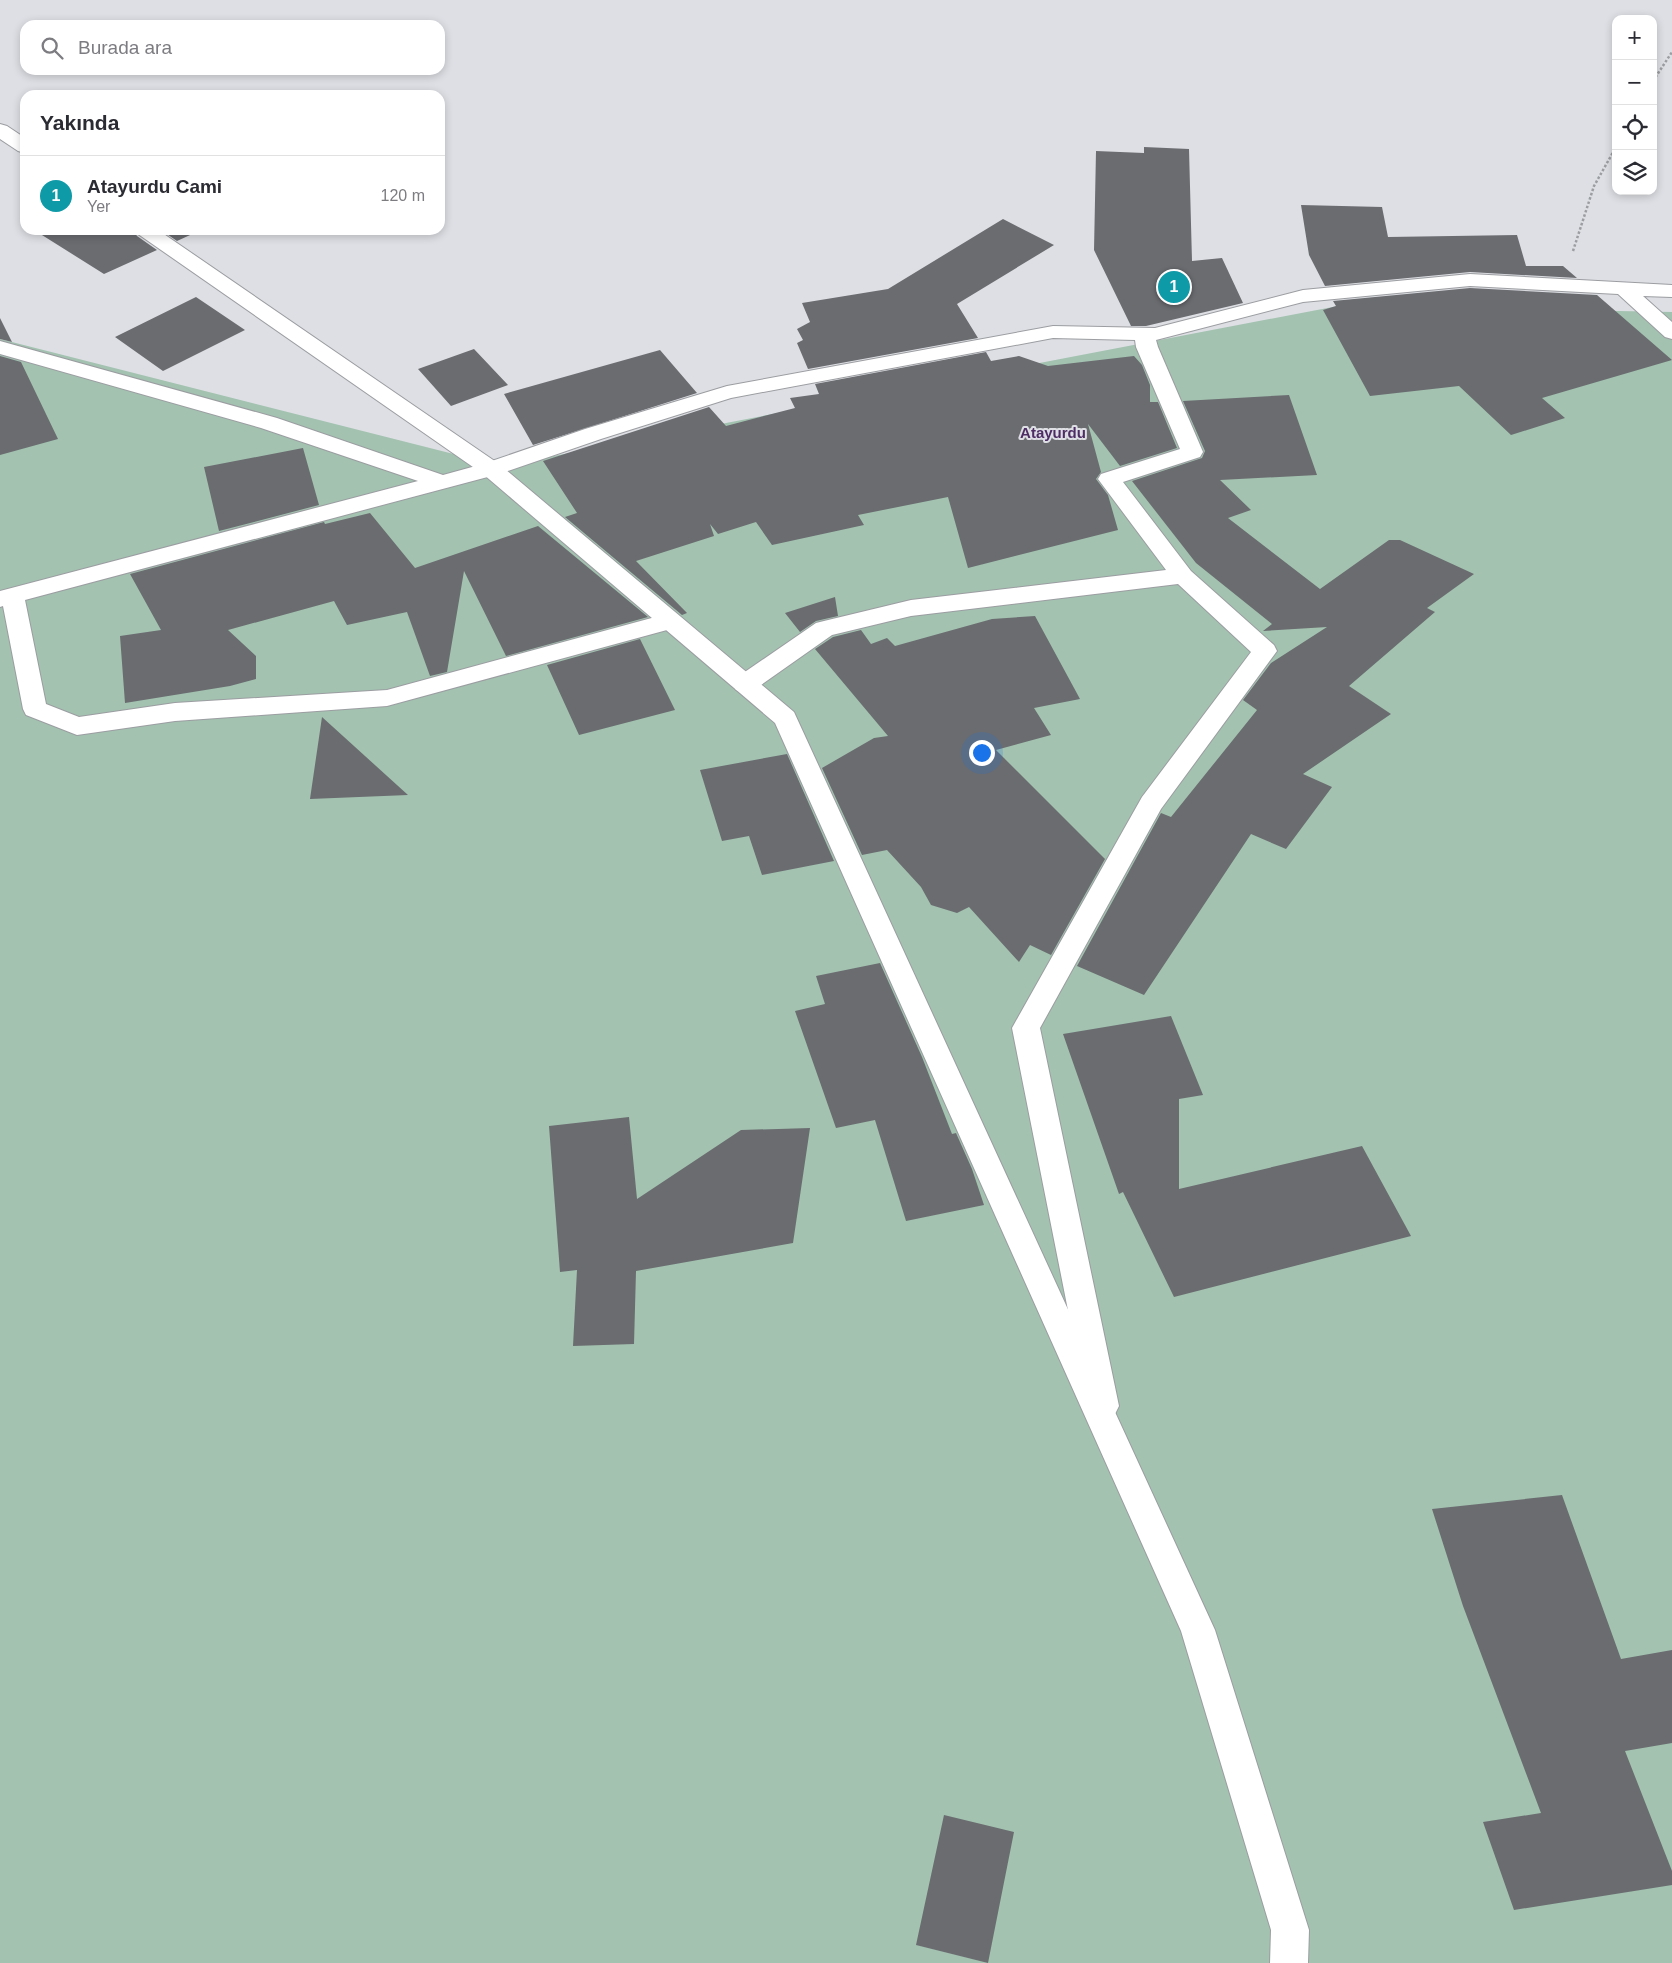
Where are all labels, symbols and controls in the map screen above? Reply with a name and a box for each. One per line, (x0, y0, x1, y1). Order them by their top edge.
map controls (1612, 15, 1657, 195)
button: + (1612, 15, 1657, 60)
search box (20, 20, 445, 75)
icon: search (38, 34, 66, 62)
text: Burada ara (78, 37, 172, 58)
button: − (1612, 60, 1657, 105)
button: locate (1612, 105, 1657, 150)
text: Yakında (40, 111, 119, 134)
button: layers (1612, 150, 1657, 195)
text: Atayurdu Cami (87, 176, 222, 197)
text: 1 (52, 187, 60, 204)
text: 120 m (381, 187, 425, 204)
text: Yer (87, 198, 110, 215)
pin: 1 (1158, 268, 1190, 306)
district label: Atayurdu (1020, 424, 1086, 441)
your location (969, 740, 995, 766)

